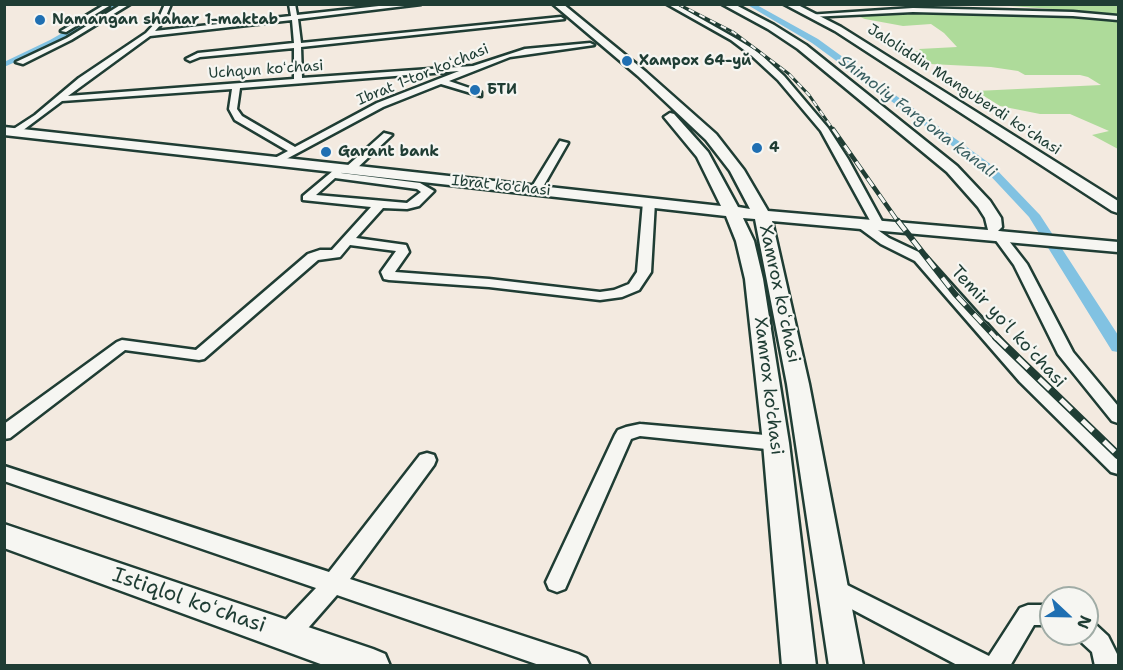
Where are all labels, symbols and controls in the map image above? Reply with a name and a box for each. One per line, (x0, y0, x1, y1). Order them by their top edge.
place label: Namangan shahar 1-maktab (52, 11, 278, 29)
marker: Namangan shahar 1-maktab (33, 13, 47, 27)
street label: Jaloliddin Manguberdi koʻchasi (864, 21, 1064, 159)
street label: Ibrat 1-tor koʻchasi (354, 40, 492, 110)
water label: Shimoliy Fargʻona kanali (834, 51, 1000, 183)
place label: Хамрох 64-уй (639, 52, 751, 70)
marker: Хамрох 64-уй (620, 54, 634, 68)
street label: Uchqun koʻchasi (208, 57, 324, 83)
place label: БТИ (487, 81, 517, 99)
marker: БТИ (468, 83, 482, 97)
place label: 4 (769, 139, 779, 157)
marker: 4 (750, 141, 764, 155)
place label: Garant bank (338, 143, 439, 161)
marker: Garant bank (319, 145, 333, 159)
street label: Ibrat ko'chasi (450, 172, 552, 200)
street label: Xamrox koʻchasi (754, 223, 804, 365)
street label: Temir yoʻl koʻchasi (946, 261, 1070, 393)
street label: Xamrox ko'chasi (749, 316, 787, 456)
street label: Istiqlol koʻchasi (109, 563, 269, 639)
north arrow (1039, 586, 1099, 646)
text: N (1072, 612, 1096, 632)

